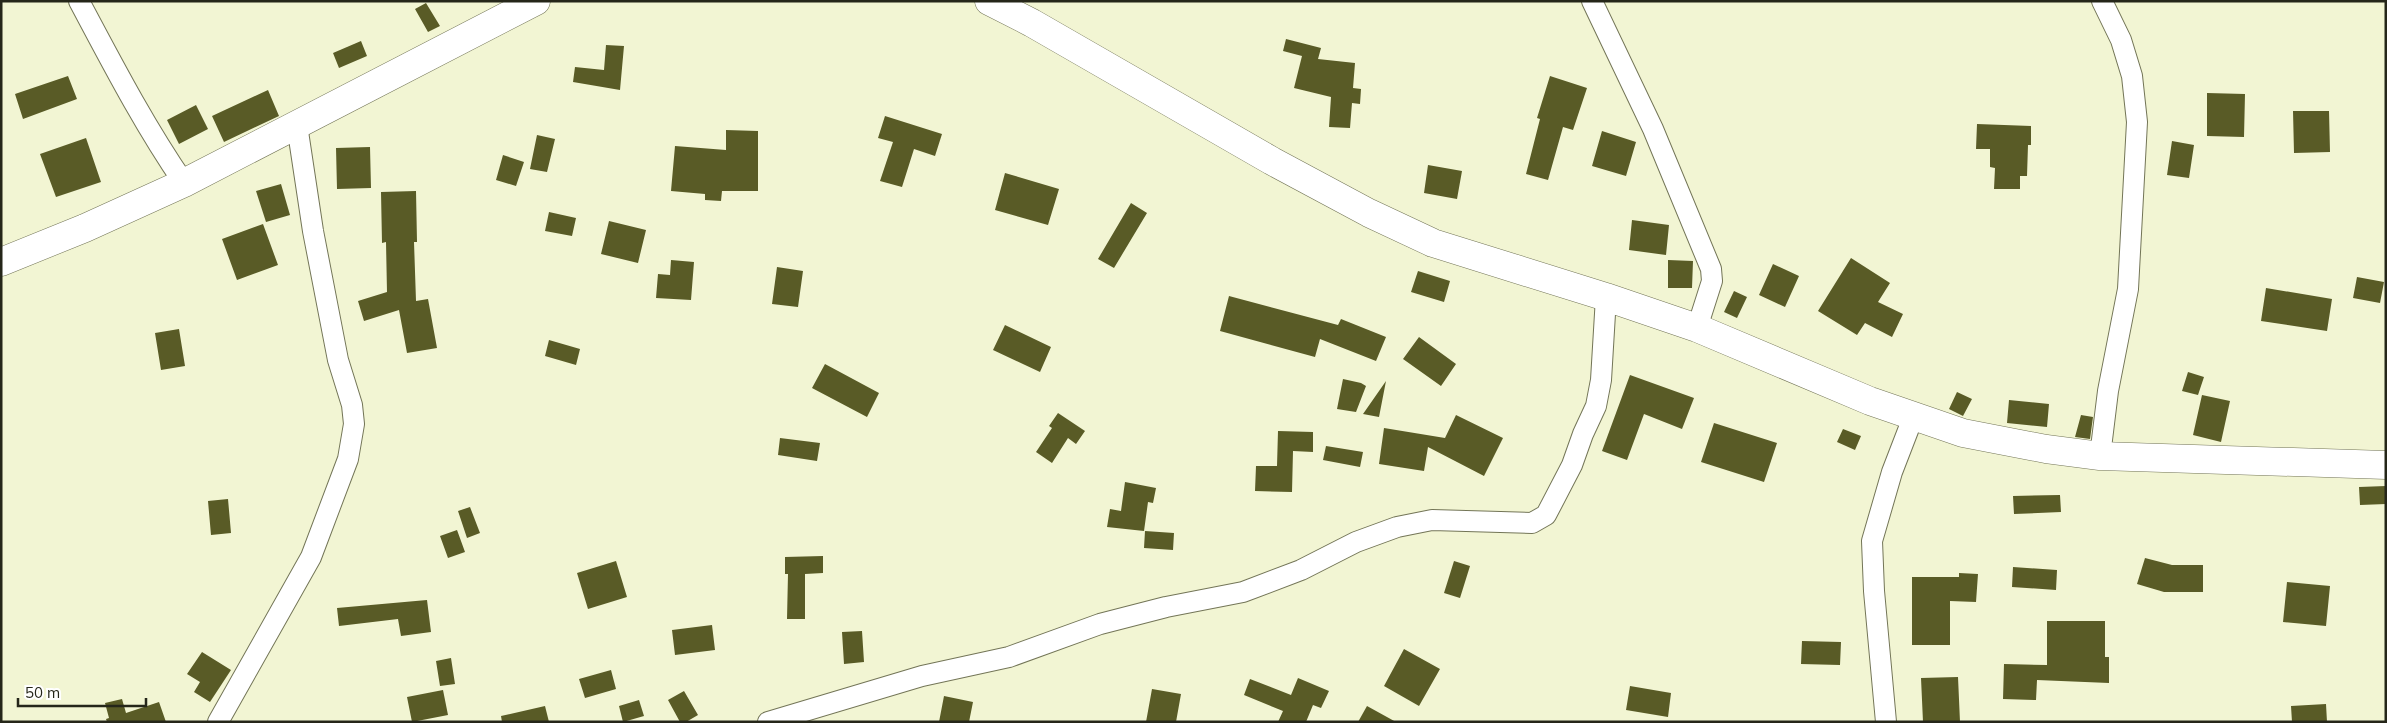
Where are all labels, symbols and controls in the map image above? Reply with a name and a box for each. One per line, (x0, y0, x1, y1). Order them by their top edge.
scale bar (18, 676, 145, 708)
text: 50 m (25, 683, 60, 702)

